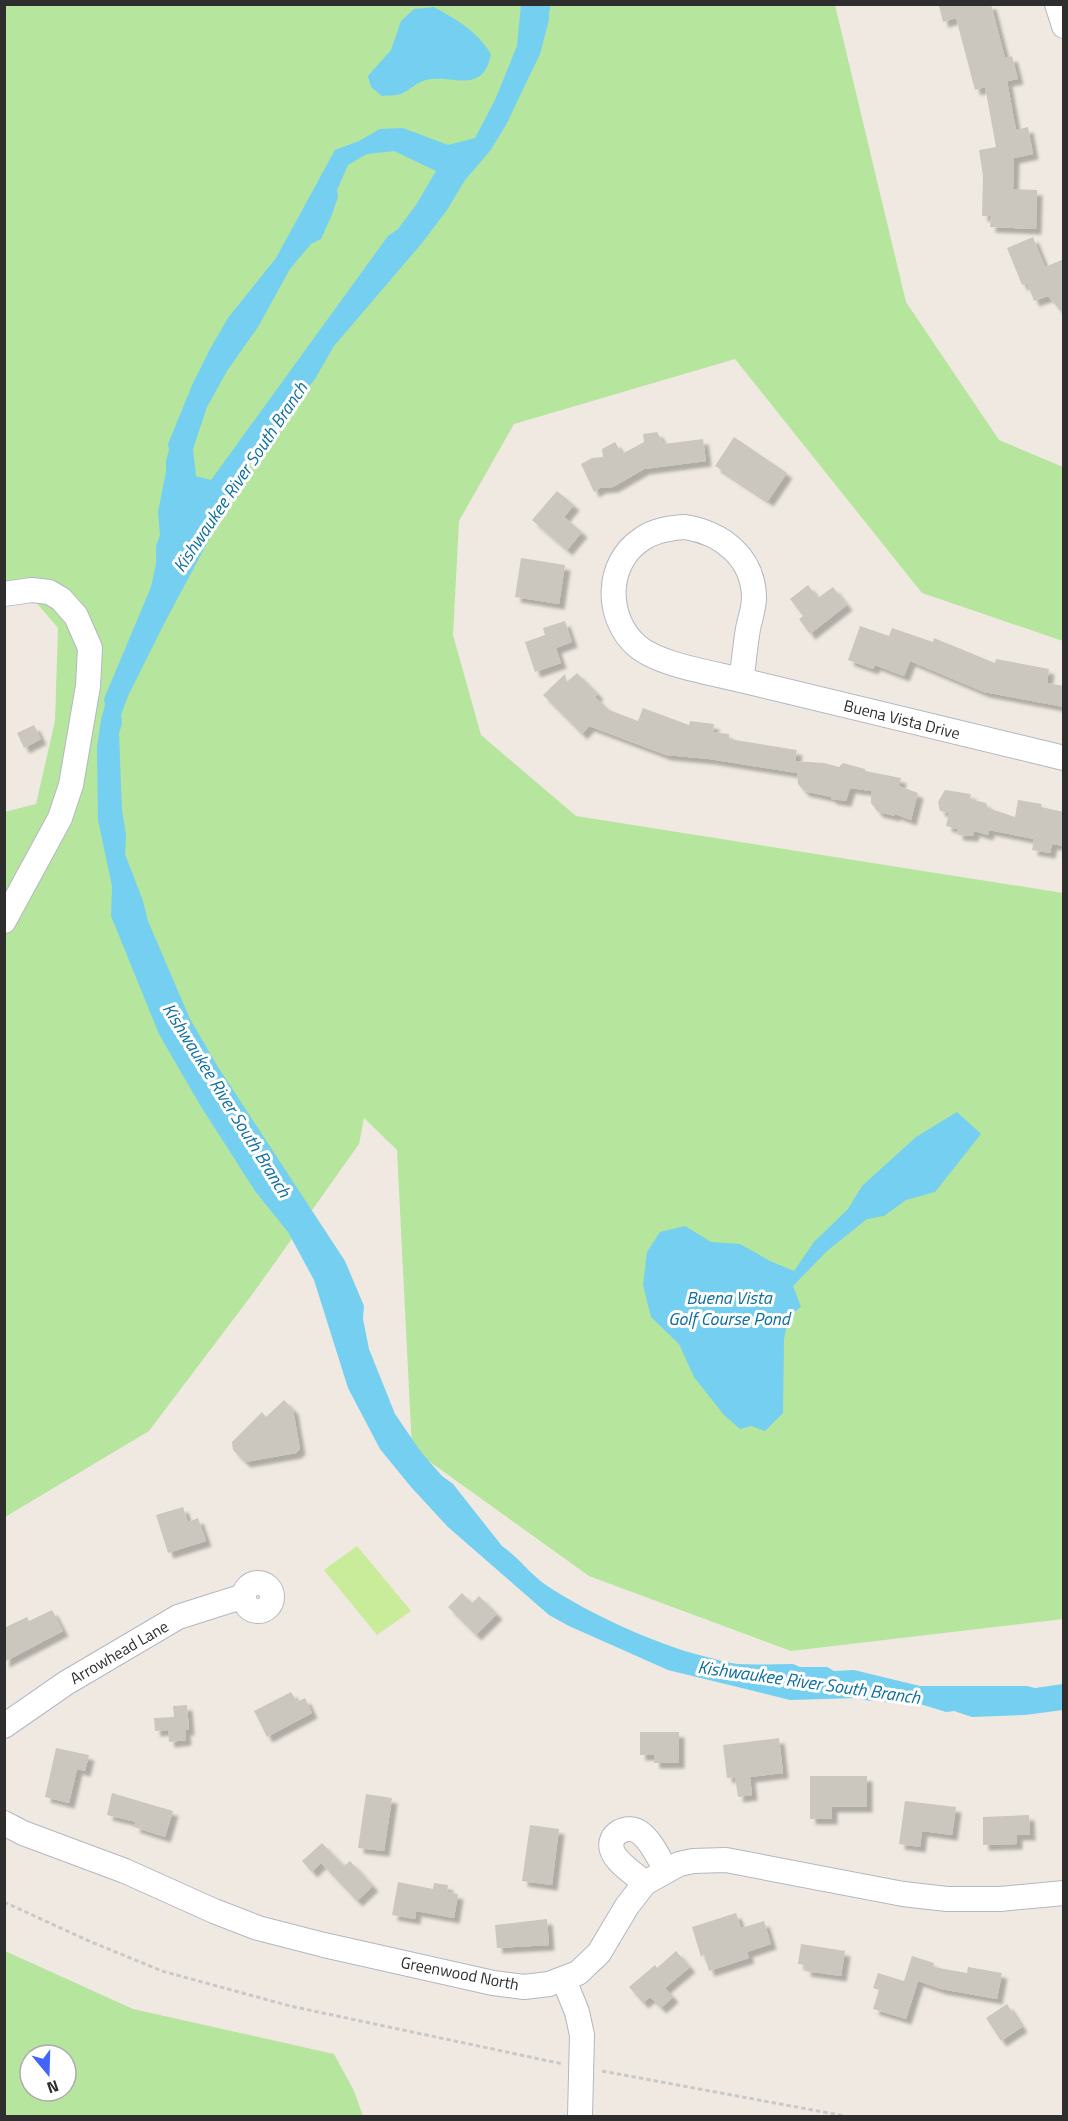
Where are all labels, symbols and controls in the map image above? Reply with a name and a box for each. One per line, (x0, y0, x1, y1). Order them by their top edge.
water label: Kishwaukee River South Branch (166, 376, 314, 578)
street label: Buena Vista Drive (841, 693, 963, 745)
water label: Kishwaukee River South Branch (156, 998, 298, 1203)
water label: Buena Vista Golf Course Pond (668, 1284, 792, 1332)
street label: Arrowhead Lane (65, 1614, 173, 1690)
water label: Kishwaukee River South Branch (696, 1653, 923, 1711)
street label: Greenwood North (399, 1950, 521, 1996)
north arrow (18, 2043, 78, 2103)
text: N (44, 2074, 62, 2100)

